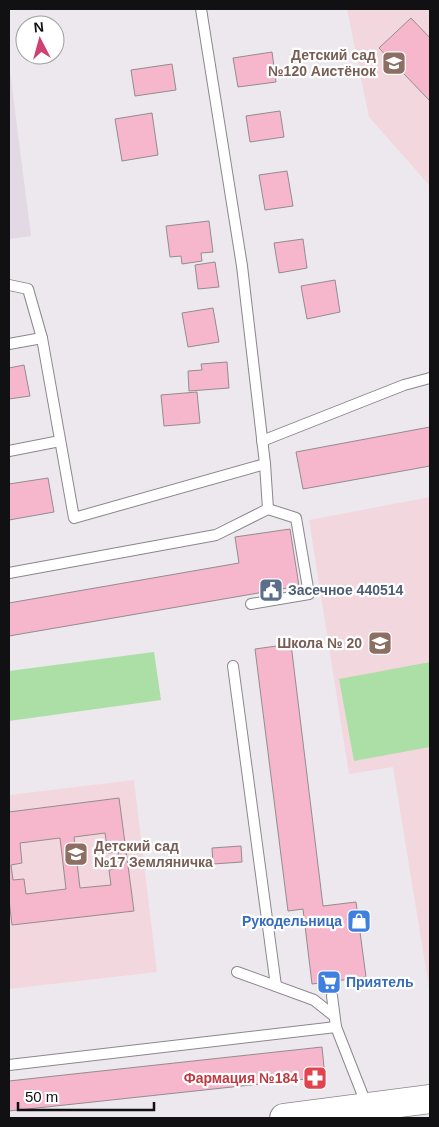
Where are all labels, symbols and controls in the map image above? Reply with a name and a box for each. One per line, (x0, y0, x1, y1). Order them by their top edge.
north arrow (15, 15, 65, 65)
text: N (33, 19, 45, 36)
place label: Детский сад №120 Аистёнок (268, 47, 377, 79)
school or university icon: Детский сад №120 Аистёнок (381, 50, 407, 76)
public building icon: Засечное 440514 (258, 577, 284, 603)
place label: Засечное 440514 (288, 582, 404, 598)
school or university icon: Школа № 20 (367, 630, 393, 656)
place label: Школа № 20 (277, 635, 362, 651)
place label: Детский сад №17 Земляничка (94, 838, 213, 870)
school or university icon: Детский сад №17 Земляничка (63, 841, 89, 867)
shop icon: Рукодельница (346, 908, 372, 934)
place label: Рукодельница (242, 913, 342, 929)
supermarket icon: Приятель (316, 969, 342, 995)
place label: Приятель (346, 974, 414, 990)
pharmacy icon: Фармация №184 (302, 1065, 328, 1091)
place label: Фармация №184 (184, 1070, 298, 1086)
scale bar (18, 1080, 154, 1112)
text: 50 m (25, 1088, 58, 1105)

